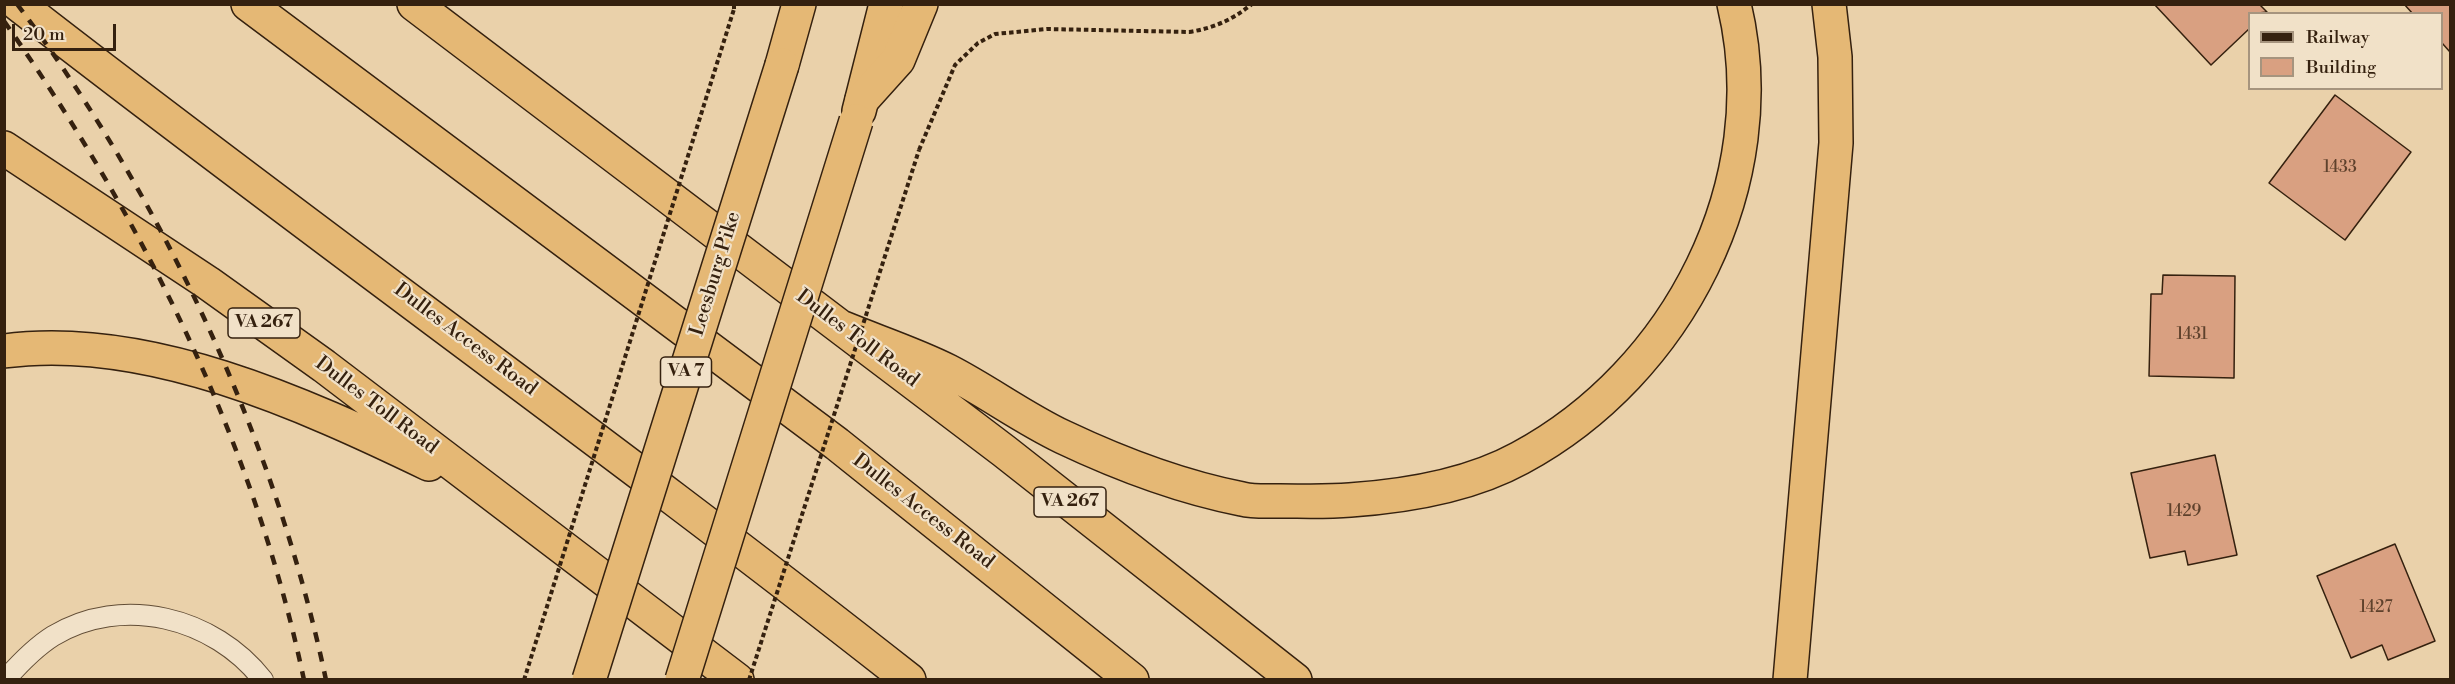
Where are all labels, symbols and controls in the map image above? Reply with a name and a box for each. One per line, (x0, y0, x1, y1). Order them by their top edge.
scale bar (15, 12, 118, 50)
legend (2248, 12, 2443, 90)
text: 20 m (23, 23, 65, 46)
text: Railway (2306, 26, 2369, 49)
text: Building (2306, 56, 2376, 79)
house number: 1433 (2323, 158, 2357, 178)
street label: Leesburg Pike (686, 209, 746, 339)
street label: Dulles Access Road (389, 278, 541, 402)
street label: Dulles Toll Road (791, 285, 923, 393)
road number: VA 267 (228, 308, 300, 338)
house number: 1431 (2176, 325, 2208, 345)
street label: Dulles Toll Road (310, 352, 442, 460)
road number: VA 7 (660, 357, 712, 387)
street label: Dulles Access Road (847, 449, 999, 575)
road number: VA 267 (1034, 487, 1106, 517)
house number: 1429 (2167, 502, 2201, 522)
house number: 1427 (2360, 598, 2392, 618)

